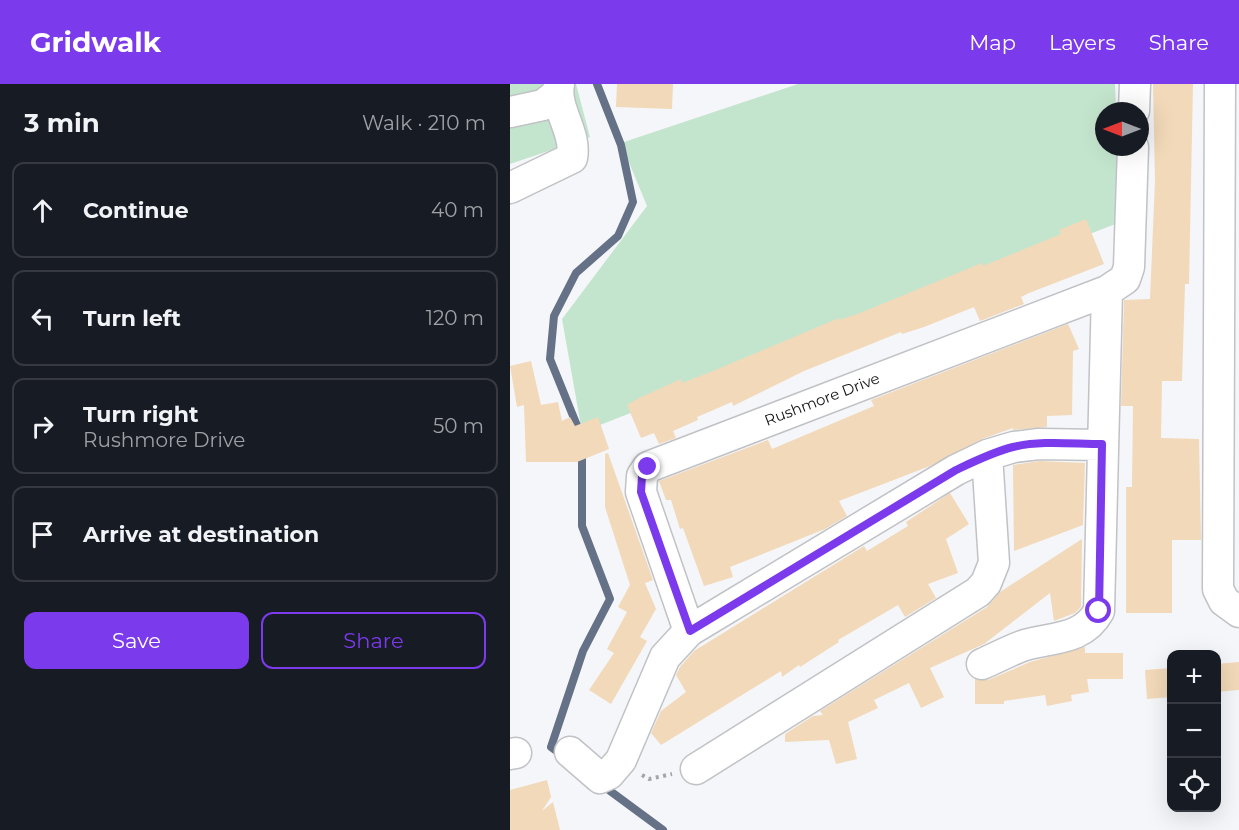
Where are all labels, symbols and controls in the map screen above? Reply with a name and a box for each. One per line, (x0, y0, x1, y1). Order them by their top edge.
text: Gridwalk (30, 25, 161, 59)
text: Map (969, 30, 1016, 55)
text: Layers (1049, 30, 1116, 55)
text: Share (1149, 30, 1209, 55)
north arrow (1095, 102, 1149, 156)
text: 3 min (24, 107, 100, 139)
text: Walk · 210 m (362, 111, 486, 135)
icon: ahead (26, 194, 59, 227)
text: Continue (83, 197, 189, 224)
text: 40 m (431, 198, 484, 222)
icon: left (26, 302, 59, 335)
text: Turn left (83, 305, 181, 332)
text: 120 m (426, 306, 484, 330)
street label: Rushmore Drive (762, 368, 882, 430)
text: Turn right (83, 401, 198, 428)
icon: right (26, 410, 59, 443)
text: 50 m (433, 414, 484, 438)
text: Rushmore Drive (83, 428, 245, 452)
route end (634, 453, 660, 479)
icon: arrive (26, 518, 59, 551)
text: Arrive at destination (83, 521, 319, 548)
route start (1085, 597, 1111, 623)
button: Save (24, 612, 249, 669)
button: Share (261, 612, 486, 669)
map controls (1167, 650, 1221, 812)
button: + (1167, 650, 1221, 704)
button: − (1167, 704, 1221, 758)
button: locate (1167, 758, 1221, 812)

